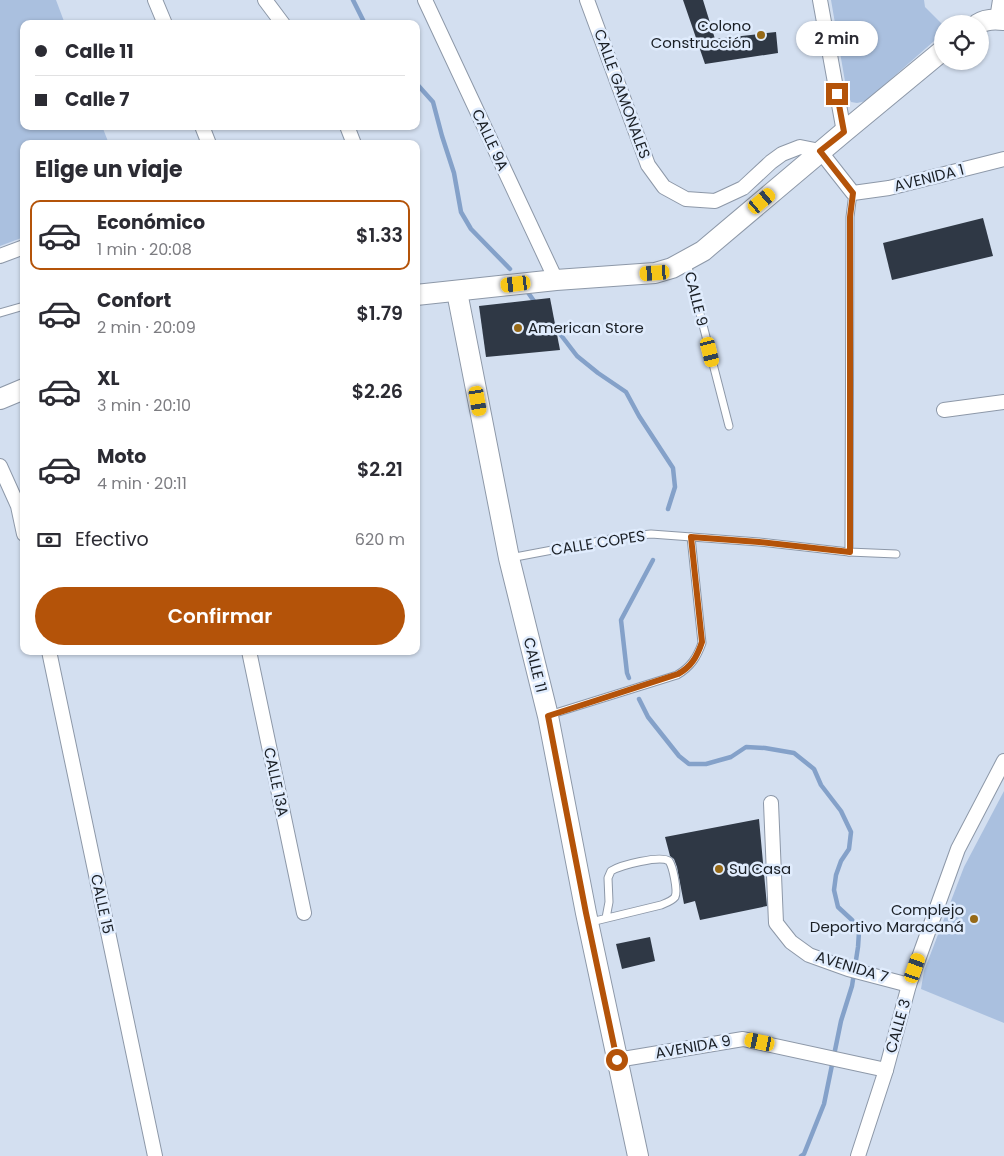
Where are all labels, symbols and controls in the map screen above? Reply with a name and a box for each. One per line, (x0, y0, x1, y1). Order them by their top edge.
place label: Colono Construcción (651, 15, 751, 53)
map controls (934, 15, 989, 70)
button: locate (934, 15, 989, 70)
callout: 2 min (796, 22, 878, 56)
street label: CALLE GAMONALES (589, 26, 656, 162)
text: 2 min (815, 27, 859, 50)
marker: Colono Construcción (755, 29, 767, 41)
text: Calle 11 (65, 38, 134, 65)
route end (826, 83, 848, 105)
text: Calle 7 (65, 86, 130, 113)
street label: CALLE 9A (467, 105, 514, 174)
text: Elige un viaje (35, 154, 183, 185)
street label: AVENIDA 1 (892, 159, 966, 196)
car (745, 186, 778, 216)
text: Económico (97, 209, 205, 236)
icon: car (37, 213, 82, 258)
text: $1.33 (356, 222, 403, 249)
text: 1 min · 20:08 (97, 238, 192, 261)
car (639, 264, 670, 282)
street label: CALLE 9 (680, 269, 713, 328)
car (500, 275, 531, 293)
text: Confort (97, 287, 171, 314)
icon: car (37, 291, 82, 336)
text: $1.79 (356, 300, 403, 327)
text: 2 min · 20:09 (97, 316, 196, 339)
place label: American Store (528, 317, 644, 338)
marker: American Store (512, 322, 524, 334)
car (699, 336, 720, 368)
text: XL (97, 365, 120, 392)
icon: car (37, 369, 82, 414)
text: $2.26 (352, 378, 403, 405)
car (468, 385, 487, 417)
text: 3 min · 20:10 (97, 394, 191, 417)
text: Moto (97, 443, 146, 470)
icon: car (37, 447, 82, 492)
text: $2.21 (357, 456, 403, 483)
text: 4 min · 20:11 (97, 472, 187, 495)
street label: CALLE COPES (549, 525, 646, 560)
icon: cash (35, 526, 63, 554)
text: Efectivo (75, 526, 149, 553)
text: 620 m (355, 528, 405, 551)
button: Confirmar (35, 587, 405, 645)
street label: CALLE 11 (519, 635, 552, 695)
street label: CALLE 13A (259, 745, 294, 818)
place label: Su Casa (729, 858, 791, 879)
marker: Su Casa (713, 863, 725, 875)
street label: CALLE 15 (86, 872, 119, 936)
place label: Complejo Deportivo Maracaná (810, 899, 964, 937)
marker: Complejo Deportivo Maracaná (968, 913, 980, 925)
street label: AVENIDA 7 (813, 946, 891, 988)
car (903, 951, 926, 985)
street label: CALLE 3 (880, 996, 915, 1055)
street label: AVENIDA 9 (653, 1030, 732, 1063)
car (743, 1032, 776, 1052)
route start (606, 1049, 628, 1071)

